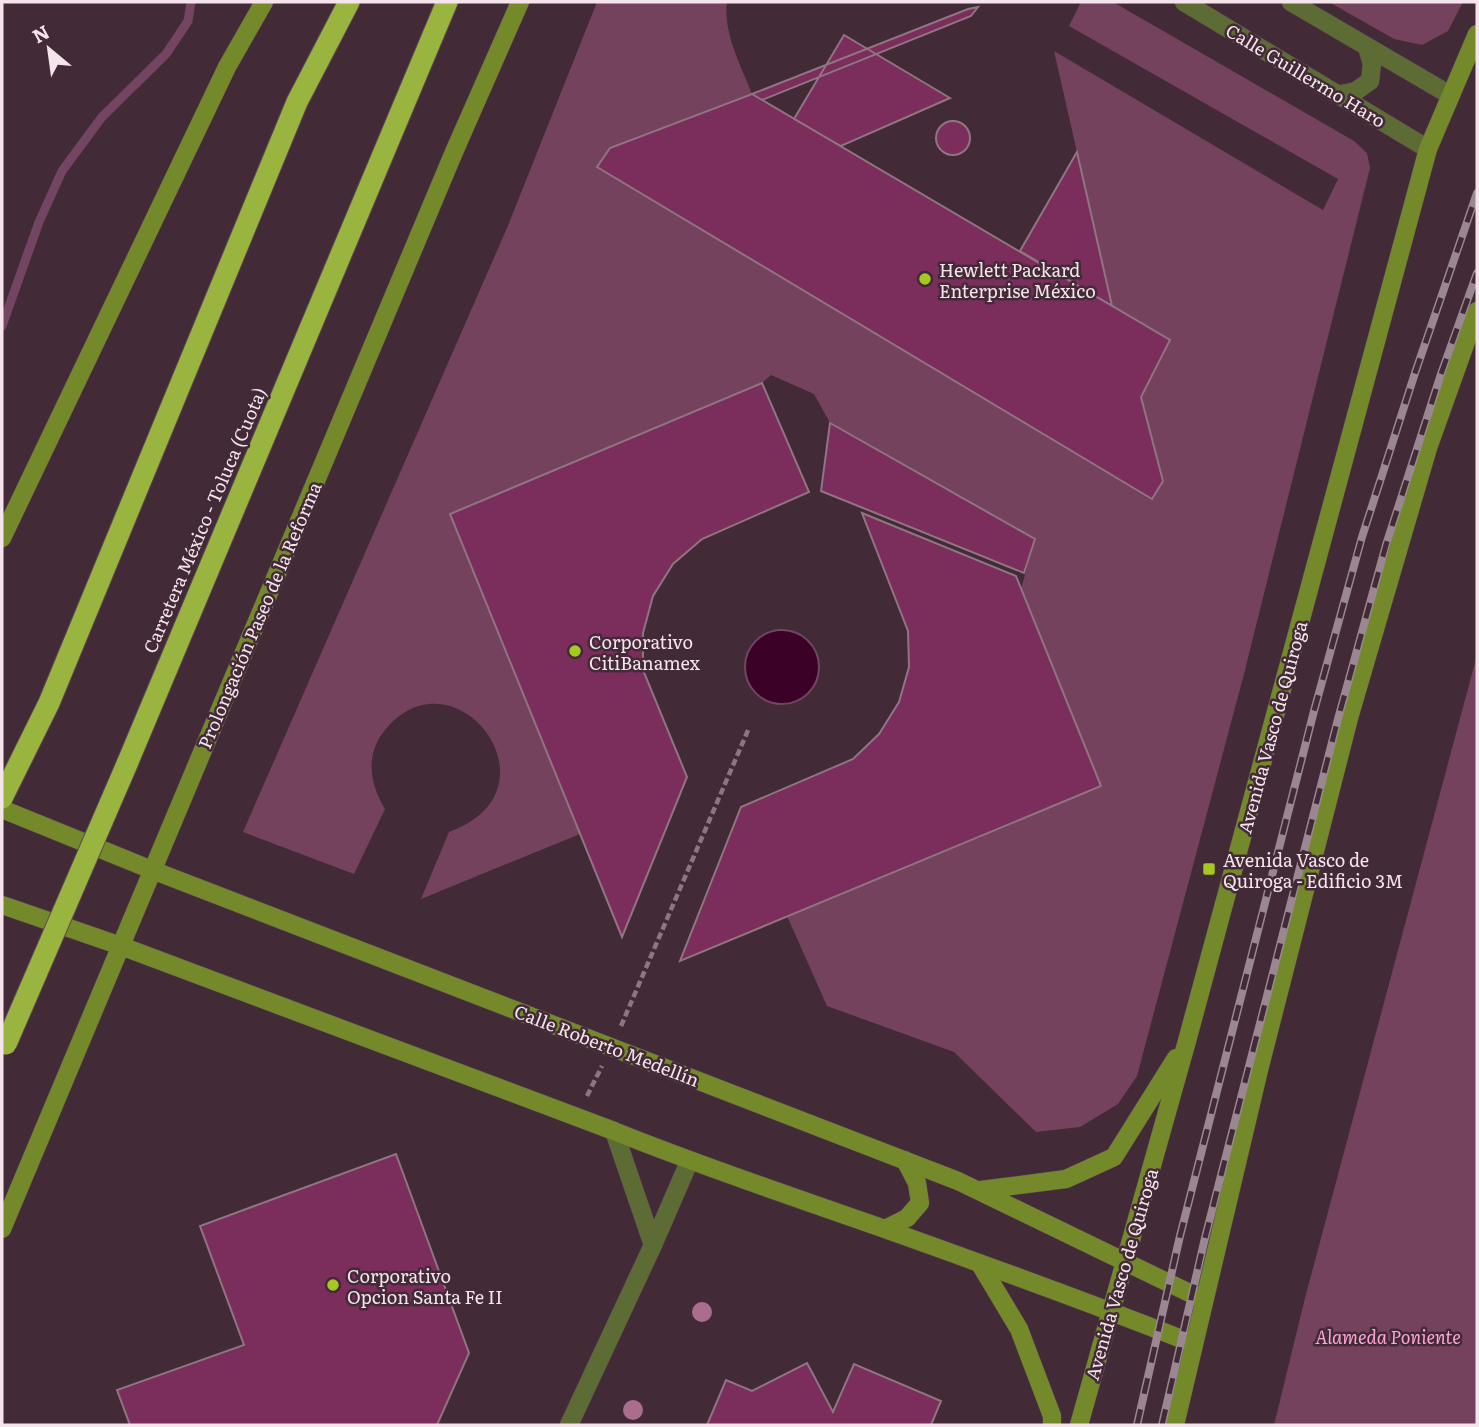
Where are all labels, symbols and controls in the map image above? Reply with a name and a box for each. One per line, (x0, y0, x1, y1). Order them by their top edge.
north arrow (14, 14, 84, 84)
street label: Calle Guillermo Haro (1221, 16, 1391, 134)
text: N (27, 17, 54, 49)
place label: Hewlett Packard Enterprise México (939, 256, 1096, 304)
marker: Hewlett Packard Enterprise México (917, 271, 933, 287)
street label: Carretera México - Toluca (Cuota) (136, 383, 272, 657)
street label: Prolongación Paseo de la Reforma (190, 477, 328, 753)
street label: Avenida Vasco de Quiroga (1231, 617, 1313, 836)
place label: Corporativo CitiBanamex (589, 628, 701, 676)
marker: Corporativo CitiBanamex (567, 643, 583, 659)
place label: Avenida Vasco de Quiroga - Edificio 3M (1223, 846, 1403, 894)
marker: Avenida Vasco de Quiroga - Edificio 3M (1201, 861, 1217, 877)
street label: Calle Roberto Medellín (511, 997, 704, 1093)
street label: Avenida Vasco de Quiroga (1078, 1165, 1164, 1383)
place label: Corporativo Opcion Santa Fe II (347, 1262, 503, 1310)
marker: Corporativo Opcion Santa Fe II (325, 1277, 341, 1293)
park label: Alameda Poniente (1315, 1323, 1461, 1350)

